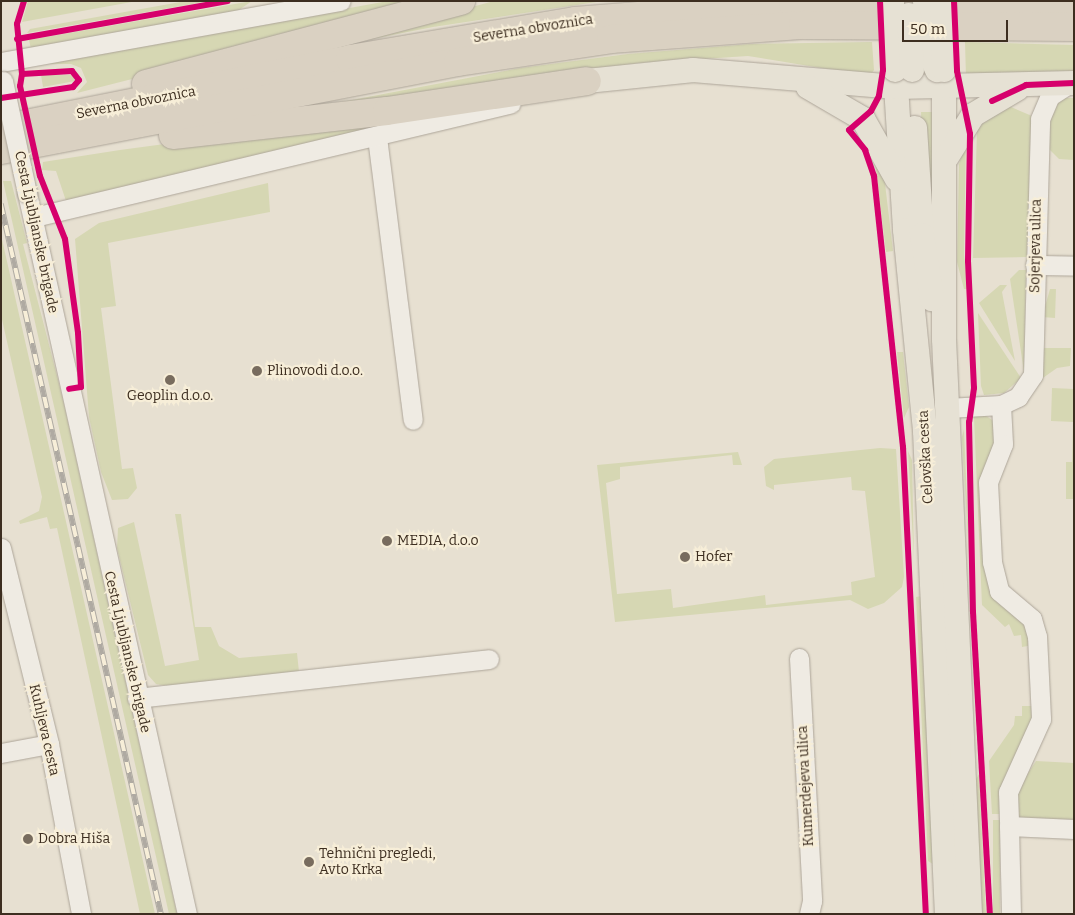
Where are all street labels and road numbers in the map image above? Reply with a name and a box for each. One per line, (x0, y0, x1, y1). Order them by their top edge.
street label: Severna obvoznica (472, 11, 594, 47)
street label: Severna obvoznica (75, 83, 197, 123)
street label: Cesta Ljubljanske brigade (11, 149, 61, 315)
street label: Sojerjeva ulica (1027, 199, 1045, 293)
street label: Celovška cesta (915, 410, 937, 504)
street label: Cesta Ljubljanske brigade (100, 570, 154, 734)
street label: Kuhljeva cesta (25, 683, 63, 777)
street label: Kumerdejeva ulica (794, 725, 818, 847)

